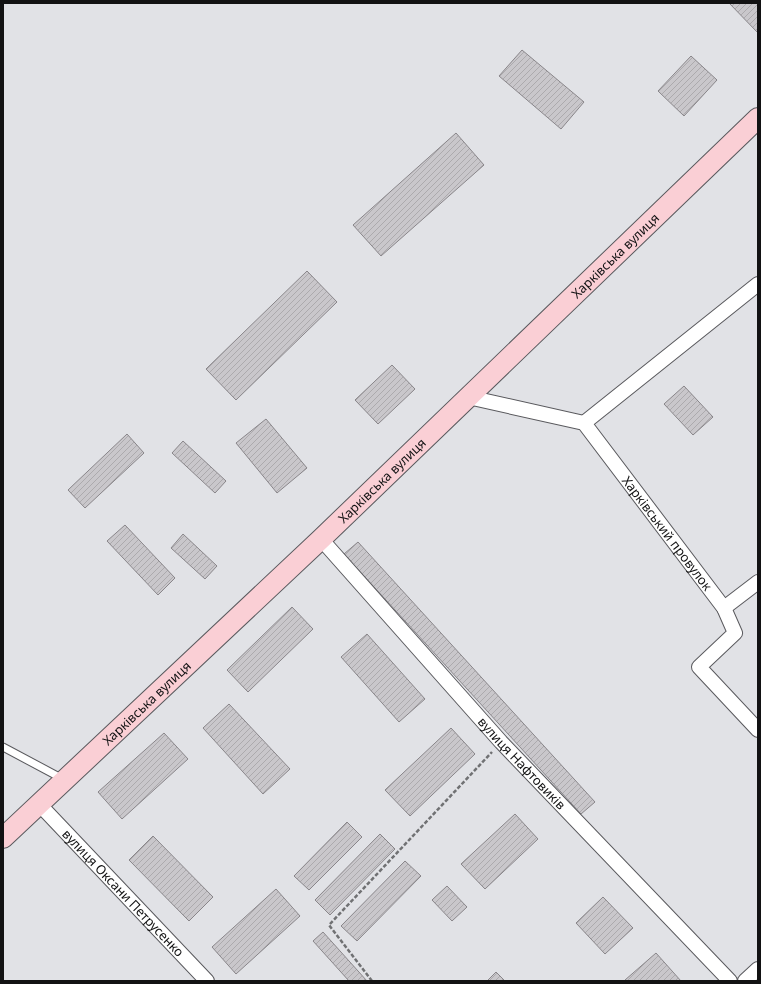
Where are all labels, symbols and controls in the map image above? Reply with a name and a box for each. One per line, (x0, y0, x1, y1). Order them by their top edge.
street label: Харківська вулиця (567, 209, 663, 302)
street label: Харківська вулиця (334, 434, 430, 527)
street label: Харківський провулок (618, 472, 717, 594)
street label: Харківська вулиця (98, 657, 195, 749)
street label: вулиця Нафтовиків (474, 713, 570, 813)
street label: вулиця Оксани Петрусенко (58, 825, 188, 961)

